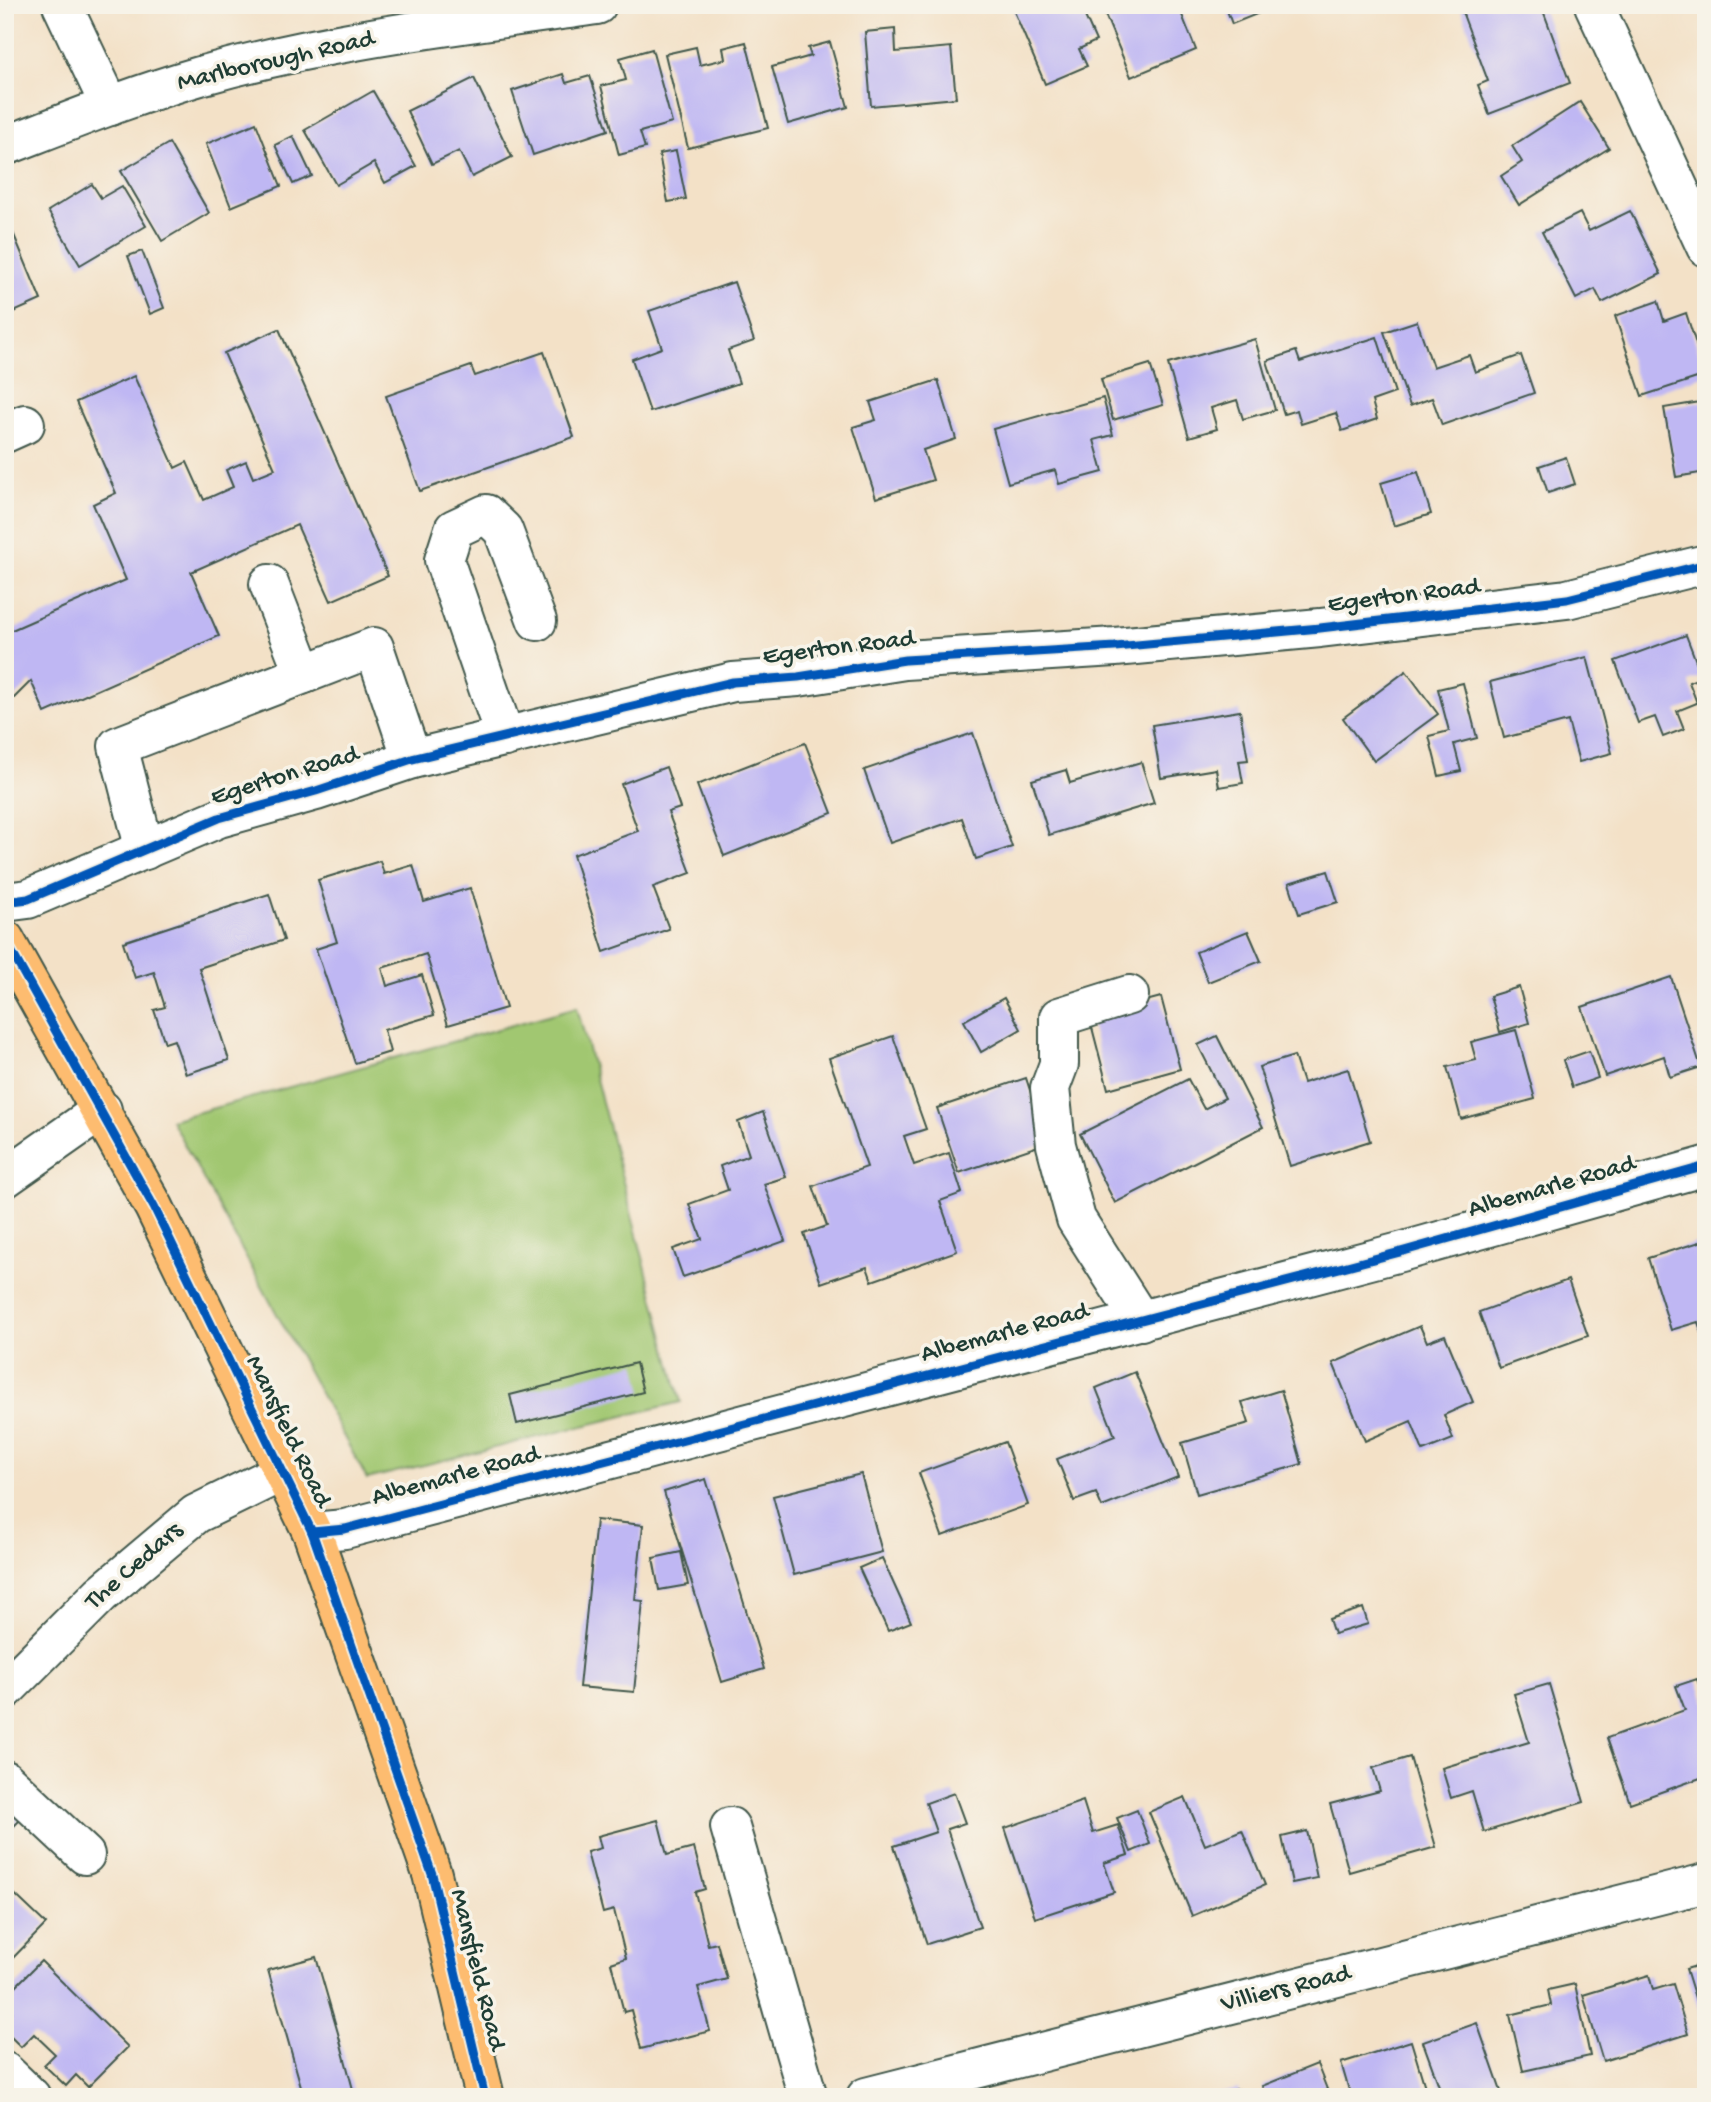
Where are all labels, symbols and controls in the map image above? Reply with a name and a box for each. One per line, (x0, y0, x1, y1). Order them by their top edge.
street label: Marlborough Road (174, 24, 379, 100)
street label: Egerton Road (1326, 572, 1484, 622)
street label: Egerton Road (761, 624, 919, 674)
street label: Egerton Road (207, 739, 364, 814)
street label: Albemarle Road (1465, 1149, 1641, 1227)
street label: Albemarle Road (918, 1296, 1094, 1371)
street label: Mansfield Road (237, 1351, 338, 1515)
street label: Albemarle Road (369, 1439, 545, 1514)
street label: The Cedars (78, 1515, 191, 1619)
street label: Mansfield Road (441, 1886, 511, 2056)
street label: Villiers Road (1217, 1959, 1356, 2021)

